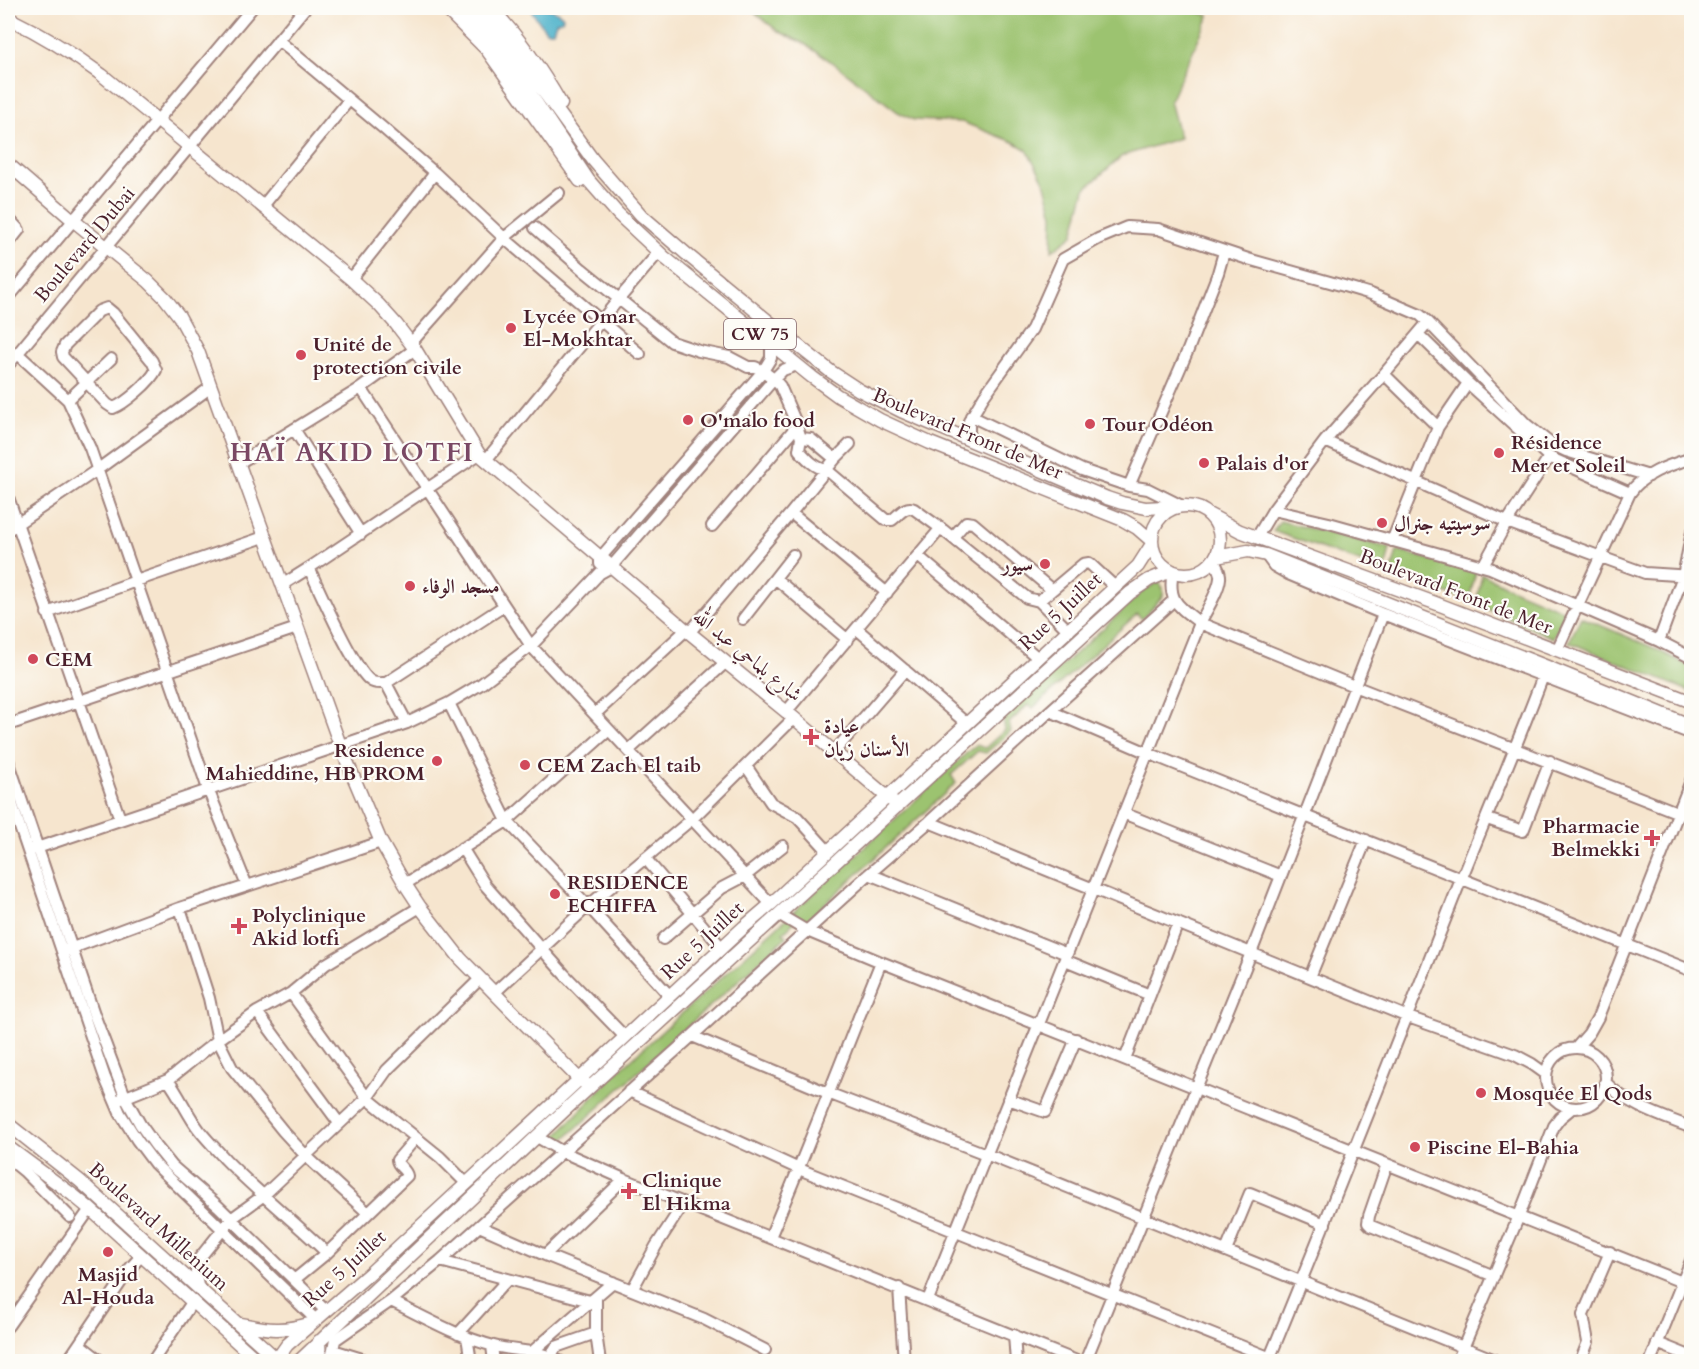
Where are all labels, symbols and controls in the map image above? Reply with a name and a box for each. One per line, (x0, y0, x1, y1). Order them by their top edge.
street label: Boulevard Dubai (28, 180, 141, 308)
place label: Lycée Omar El-Mokhtar (523, 303, 637, 353)
road number: CW 75 (724, 319, 796, 349)
marker: Lycée Omar El-Mokhtar (504, 321, 518, 335)
place label: Unité de protection civile (313, 331, 462, 381)
marker: Unité de protection civile (294, 348, 308, 362)
street label: Boulevard Front de Mer (868, 381, 1068, 486)
place label: O'malo food (700, 407, 816, 434)
place label: Tour Odéon (1102, 411, 1214, 438)
marker: O'malo food (681, 413, 695, 427)
marker: Tour Odéon (1083, 417, 1097, 431)
place label: Résidence Mer et Soleil (1511, 429, 1626, 479)
district label: HAÏ AKID LOTFI (230, 435, 474, 470)
marker: Résidence Mer et Soleil (1492, 446, 1506, 460)
place label: Palais d'or (1216, 450, 1310, 477)
marker: Palais d'or (1197, 456, 1211, 470)
place label: سوسيتيه جنرال (1394, 510, 1491, 537)
marker: سوسيتيه جنرال (1375, 516, 1389, 530)
street label: Boulevard Front de Mer (1356, 542, 1557, 641)
place label: سيور (1000, 551, 1033, 578)
marker: سيور (1038, 557, 1052, 571)
street label: Rue 5 Juillet (1013, 566, 1108, 657)
place label: مسجد الوفاء (422, 573, 499, 600)
marker: مسجد الوفاء (403, 579, 417, 593)
street label: شارع بلماحي عبد الله (685, 601, 809, 711)
place label: CEM (45, 646, 93, 673)
marker: CEM (26, 652, 40, 666)
place label: عيادة الأسنان زيان (824, 713, 909, 763)
marker: عيادة الأسنان زيان (802, 728, 820, 746)
place label: Residence Mahieddine, HB PROM (206, 737, 425, 787)
place label: CEM Zach El taib (537, 752, 701, 779)
marker: Residence Mahieddine, HB PROM (430, 754, 444, 768)
marker: CEM Zach El taib (518, 758, 532, 772)
place label: Pharmacie Belmekki (1543, 813, 1640, 863)
marker: Pharmacie Belmekki (1645, 831, 1659, 845)
place label: RESIDENCE ECHIFFA (567, 869, 688, 919)
marker: RESIDENCE ECHIFFA (548, 887, 562, 901)
street label: Rue 5 Juillet (655, 895, 750, 986)
place label: Polyclinique Akid lotfi (252, 902, 366, 952)
marker: Polyclinique Akid lotfi (230, 917, 248, 935)
place label: Mosquée El Qods (1493, 1080, 1652, 1107)
marker: Mosquée El Qods (1474, 1086, 1488, 1100)
place label: Piscine El-Bahia (1427, 1134, 1579, 1161)
marker: Piscine El-Bahia (1408, 1140, 1422, 1154)
street label: Boulevard Millenium (83, 1156, 235, 1297)
place label: Clinique El Hikma (642, 1167, 731, 1217)
marker: Clinique El Hikma (620, 1182, 638, 1200)
street label: Rue 5 Juillet (297, 1223, 392, 1313)
marker: Masjid Al-Houda (101, 1245, 115, 1259)
place label: Masjid Al-Houda (62, 1261, 154, 1311)

